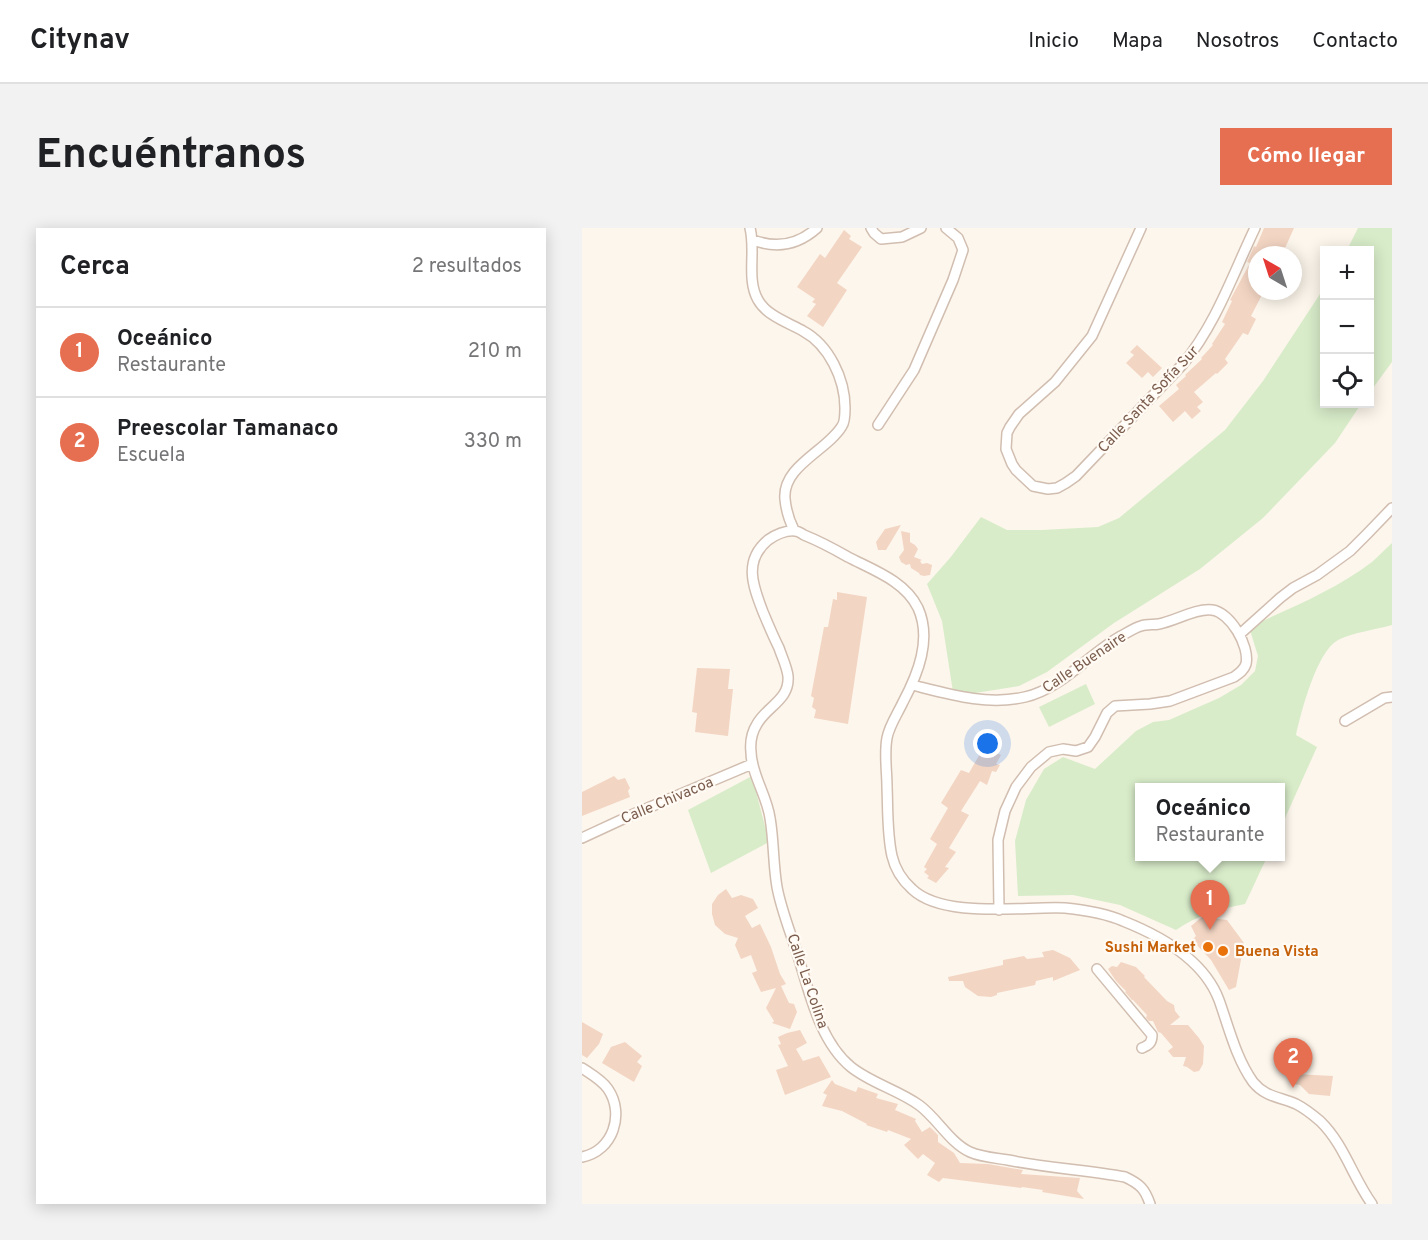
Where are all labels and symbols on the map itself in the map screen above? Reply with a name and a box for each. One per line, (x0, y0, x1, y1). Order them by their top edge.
north arrow (1248, 246, 1302, 300)
street label: Calle Santa Sofía Sur (1094, 342, 1204, 458)
street label: Calle Buenaire (1039, 628, 1130, 698)
your location (973, 729, 1002, 758)
street label: Calle Chivacoa (618, 773, 717, 829)
pin: 1 (1190, 880, 1230, 930)
street label: Calle La Colina (781, 932, 832, 1031)
place label: Sushi Market (1105, 939, 1196, 958)
marker: Sushi Market (1201, 940, 1215, 954)
place label: Buena Vista (1235, 943, 1319, 962)
marker: Buena Vista (1216, 944, 1230, 958)
pin: 2 (1274, 1038, 1312, 1088)

